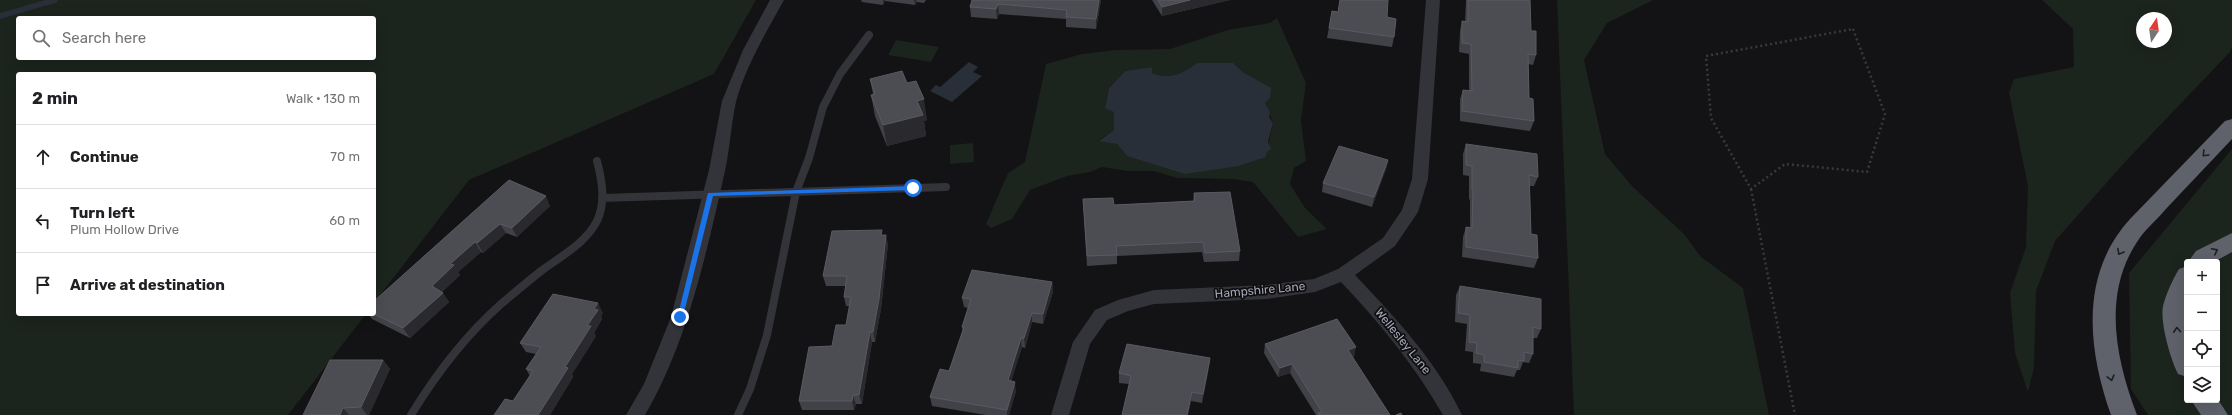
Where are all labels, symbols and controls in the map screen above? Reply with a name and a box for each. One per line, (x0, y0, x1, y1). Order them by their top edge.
north arrow (2136, 12, 2172, 48)
search box (16, 16, 376, 60)
icon: search (30, 27, 52, 49)
text: Search here (62, 29, 146, 47)
text: 2 min (32, 88, 78, 108)
text: Walk · 130 m (286, 91, 360, 106)
icon: ahead (32, 146, 54, 168)
text: Continue (70, 148, 139, 166)
text: 70 m (330, 149, 360, 164)
one-way arrow (2202, 149, 2210, 157)
route start (904, 179, 922, 197)
text: Turn left (70, 204, 135, 222)
icon: left (32, 210, 54, 232)
text: 60 m (329, 213, 360, 228)
text: Plum Hollow Drive (70, 222, 179, 237)
one-way arrow (2117, 248, 2124, 255)
one-way arrow (2210, 248, 2218, 256)
map controls (2184, 259, 2220, 403)
button: + (2184, 259, 2220, 295)
icon: arrive (32, 274, 54, 296)
text: Arrive at destination (70, 276, 225, 294)
street label: Hampshire Lane (1214, 279, 1306, 301)
button: − (2184, 295, 2220, 331)
street label: Wellesley Lane (1372, 305, 1434, 377)
route end (671, 308, 689, 326)
one-way arrow (2173, 327, 2182, 333)
button: locate (2184, 331, 2220, 367)
button: layers (2184, 367, 2220, 403)
one-way arrow (2106, 374, 2115, 381)

